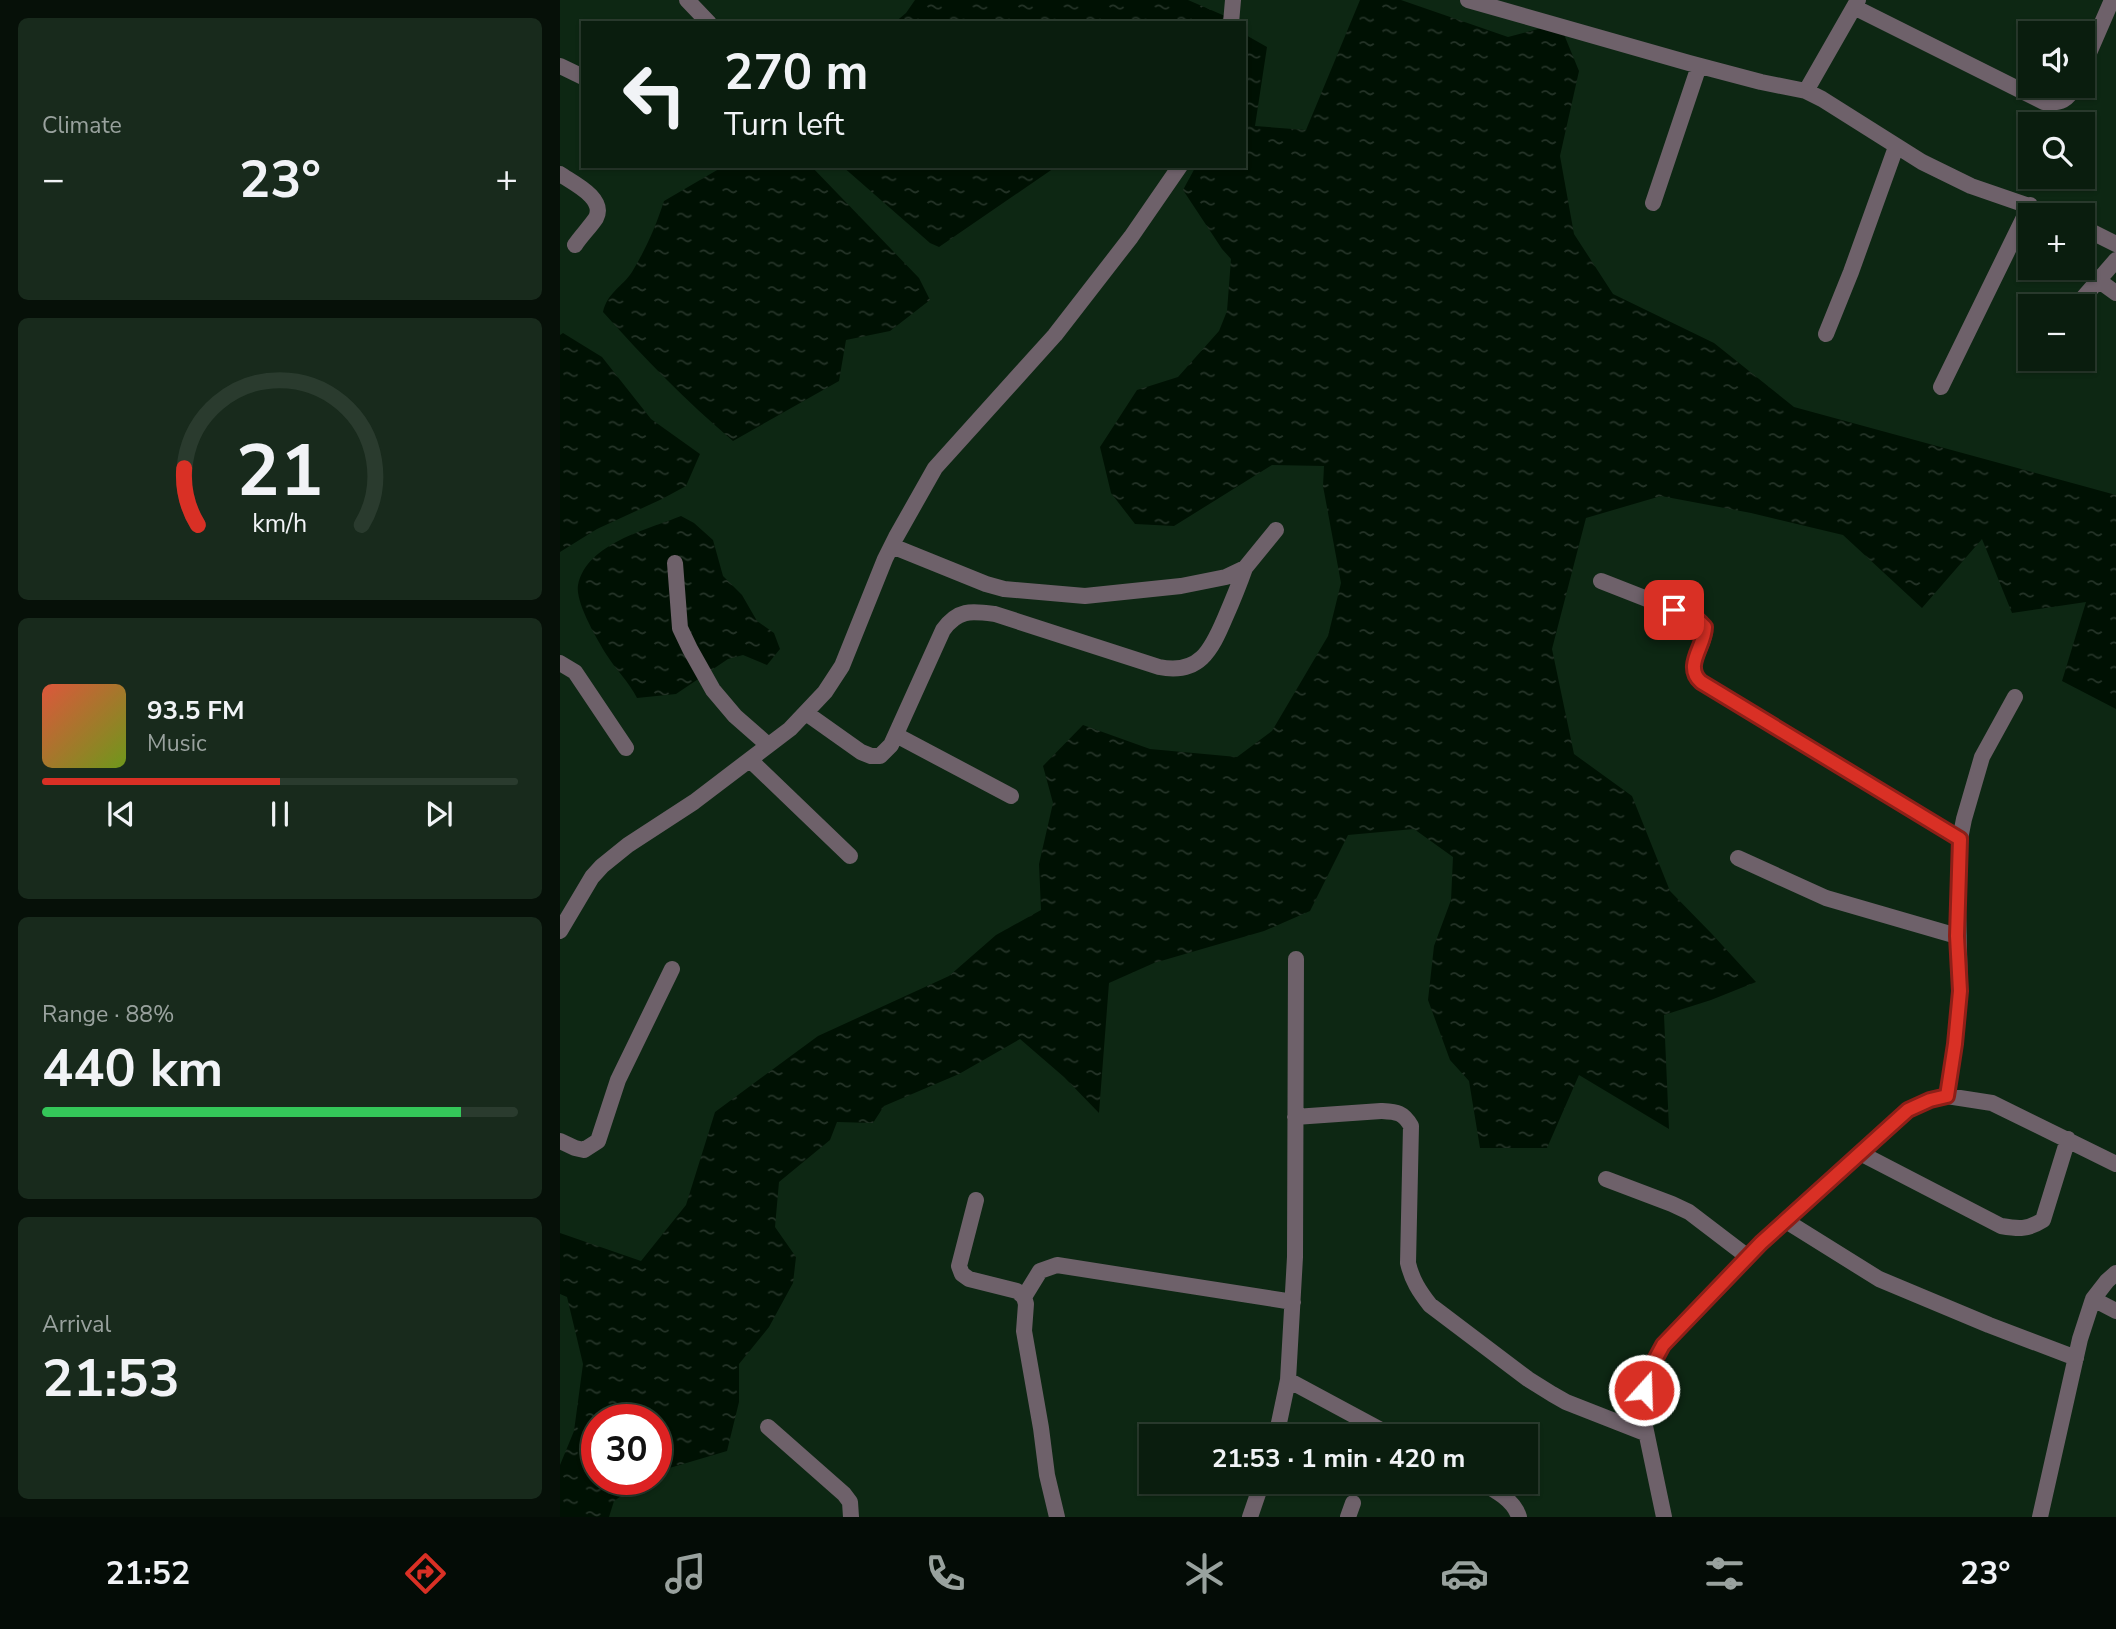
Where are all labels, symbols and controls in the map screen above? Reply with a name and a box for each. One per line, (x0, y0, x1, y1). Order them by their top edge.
map controls (2018, 21, 2095, 371)
button: sound (2018, 21, 2095, 98)
text: 270 m (724, 39, 868, 106)
icon: left (609, 49, 700, 140)
text: Turn left (724, 103, 844, 146)
text: Climate (42, 110, 122, 141)
button: search (2018, 112, 2095, 189)
text: 23° (239, 144, 321, 215)
text: − (42, 154, 65, 205)
text: + (495, 154, 518, 205)
button: + (2018, 203, 2095, 280)
button: − (2018, 294, 2095, 371)
text: 21 (236, 421, 324, 521)
text: km/h (252, 506, 308, 540)
pin (1644, 580, 1704, 640)
icon: arrive (1655, 591, 1693, 629)
text: 93.5 FM (147, 693, 244, 728)
text: Music (147, 728, 207, 759)
icon: previous (102, 795, 140, 833)
icon: pause (261, 795, 299, 833)
icon: next (420, 795, 458, 833)
text: Range · 88% (42, 999, 174, 1030)
text: 440 km (42, 1033, 223, 1104)
text: Arrival (42, 1309, 111, 1340)
text: 21:53 (42, 1343, 180, 1414)
position arrow (1607, 1353, 1681, 1427)
speed limit sign: 30 (581, 1404, 672, 1495)
text: 21:53 · 1 min · 420 m (1212, 1441, 1465, 1476)
icon: directions (401, 1549, 450, 1598)
icon: music (661, 1549, 710, 1598)
icon: phone (921, 1549, 970, 1598)
icon: climate (1180, 1549, 1229, 1598)
icon: car (1440, 1549, 1489, 1598)
icon: filters (1700, 1549, 1749, 1598)
text: 21:52 (105, 1552, 190, 1595)
text: 23° (1960, 1552, 2010, 1595)

